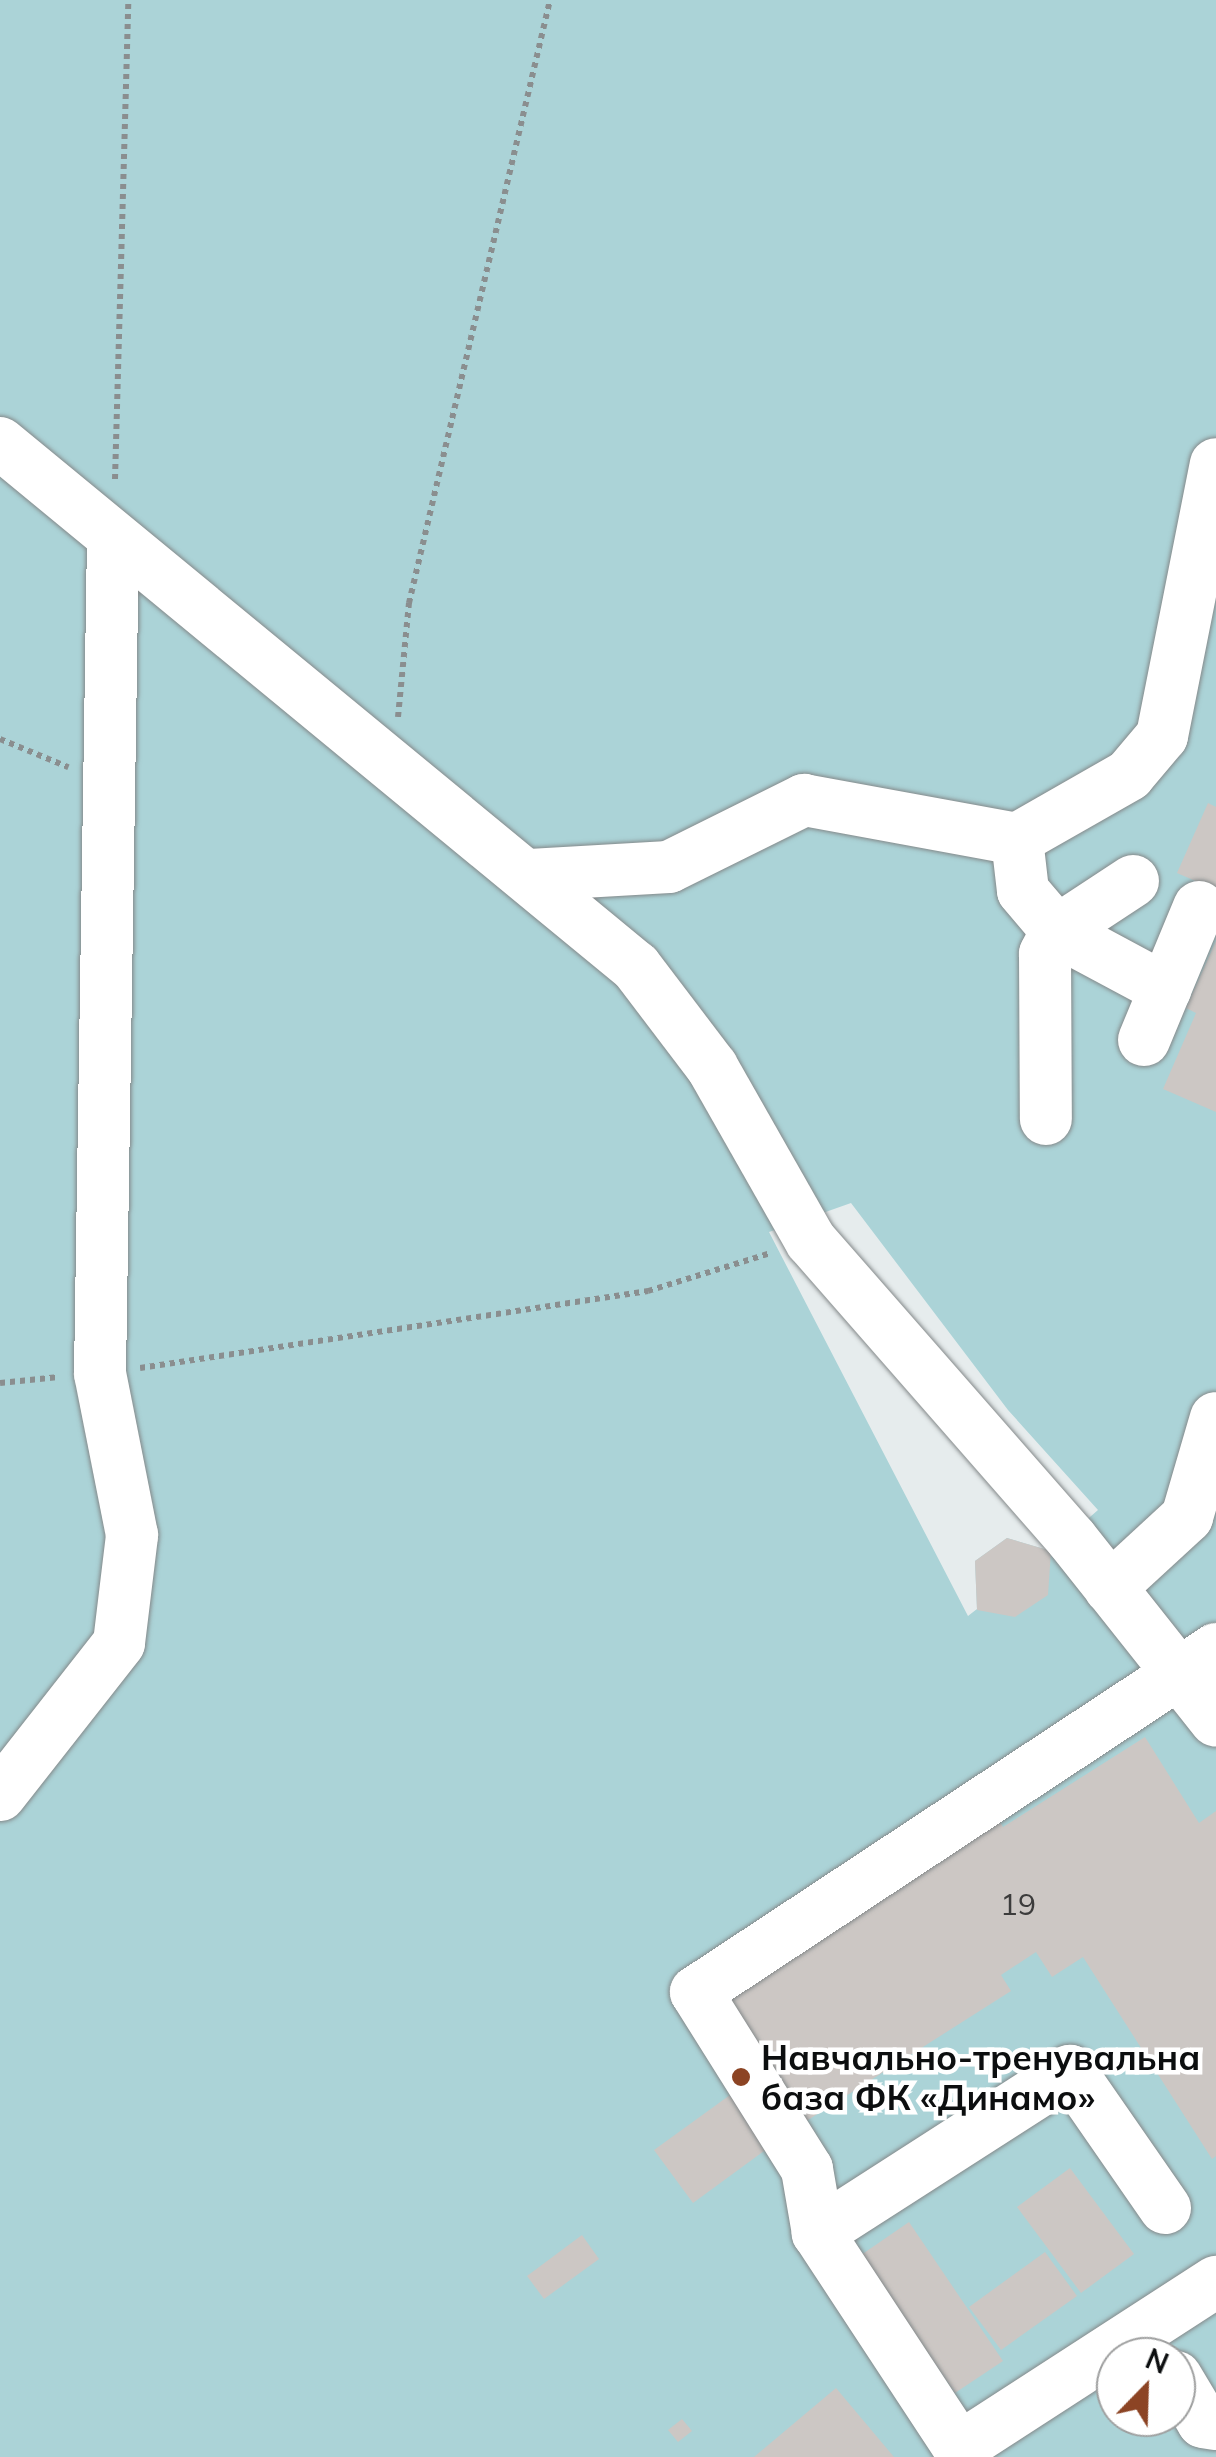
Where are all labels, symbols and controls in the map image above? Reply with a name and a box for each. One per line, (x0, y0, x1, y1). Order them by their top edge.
house number: 19 (1000, 1886, 1036, 1922)
place label: Навчально-тренувальна база ФК «Динамо» (761, 2036, 1200, 2118)
marker: Навчально-тренувальна база ФК «Динамо» (730, 2066, 752, 2088)
north arrow (1096, 2337, 1196, 2437)
text: N (1141, 2341, 1174, 2381)

